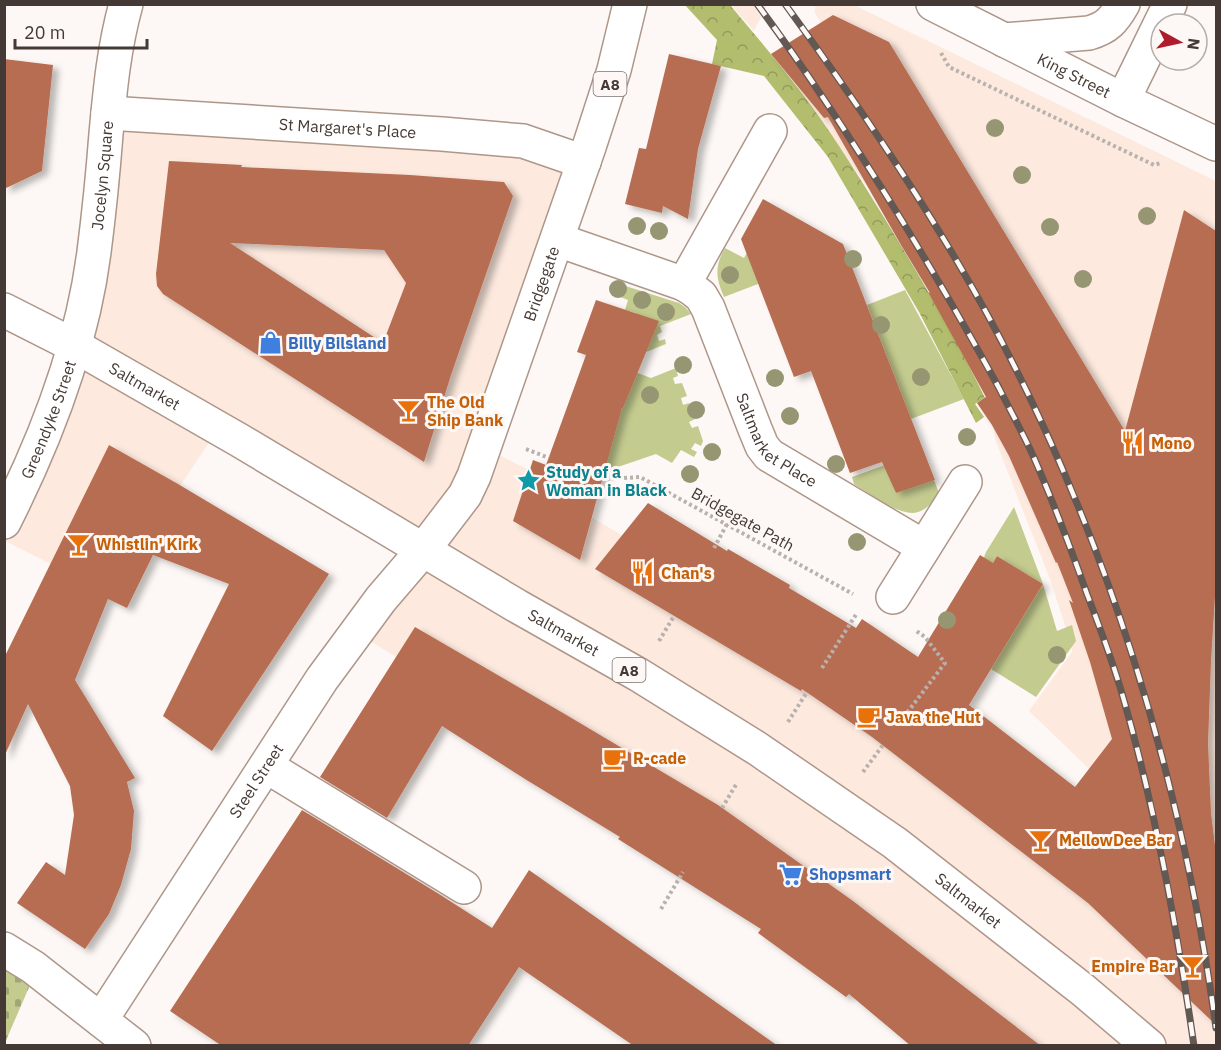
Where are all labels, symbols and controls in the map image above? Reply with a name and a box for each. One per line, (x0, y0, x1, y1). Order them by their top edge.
scale bar (15, 12, 147, 50)
north arrow (1149, 12, 1209, 72)
text: 20 m (24, 21, 66, 44)
text: N (1183, 37, 1205, 51)
street label: King Street (1034, 48, 1114, 102)
road number: A8 (594, 72, 626, 96)
street label: St Margaret's Place (278, 114, 417, 142)
street label: Jocelyn Square (87, 120, 117, 231)
street label: Bridgegate (519, 243, 564, 324)
shop icon: Billy Bilsland (257, 330, 283, 356)
place label: Billy Bilsland (288, 333, 386, 353)
street label: Greendyke Street (16, 358, 80, 482)
street label: Saltmarket (106, 358, 184, 414)
street label: Saltmarket Place (732, 390, 821, 491)
place label: The Old Ship Bank (427, 392, 504, 430)
bar icon: The Old Ship Bank (396, 398, 422, 424)
restaurant icon: Mono (1120, 430, 1146, 456)
place label: Mono (1151, 433, 1192, 453)
place label: Study of a Woman in Black (546, 462, 668, 500)
place icon: Study of a Woman in Black (515, 468, 541, 494)
street label: Bridgegate Path (688, 482, 798, 556)
bar icon: Whistlin' Kirk (65, 531, 91, 557)
place label: Whistlin' Kirk (96, 534, 199, 554)
restaurant icon: Chan's (630, 560, 656, 586)
place label: Chan's (661, 563, 712, 583)
street label: Saltmarket (524, 604, 603, 660)
road number: A8 (612, 658, 646, 682)
cafe icon: Java the Hut (855, 704, 881, 730)
place label: Java the Hut (886, 707, 981, 727)
street label: Steel Street (225, 740, 287, 822)
cafe icon: R-cade (602, 745, 628, 771)
place label: R-cade (633, 748, 686, 768)
bar icon: MellowDee Bar (1028, 827, 1054, 853)
place label: MellowDee Bar (1059, 830, 1173, 850)
supermarket icon: Shopsmart (778, 861, 804, 887)
place label: Shopsmart (809, 864, 891, 884)
street label: Saltmarket (931, 868, 1006, 932)
bar icon: Empire Bar (1180, 953, 1206, 979)
place label: Empire Bar (1091, 956, 1176, 976)

